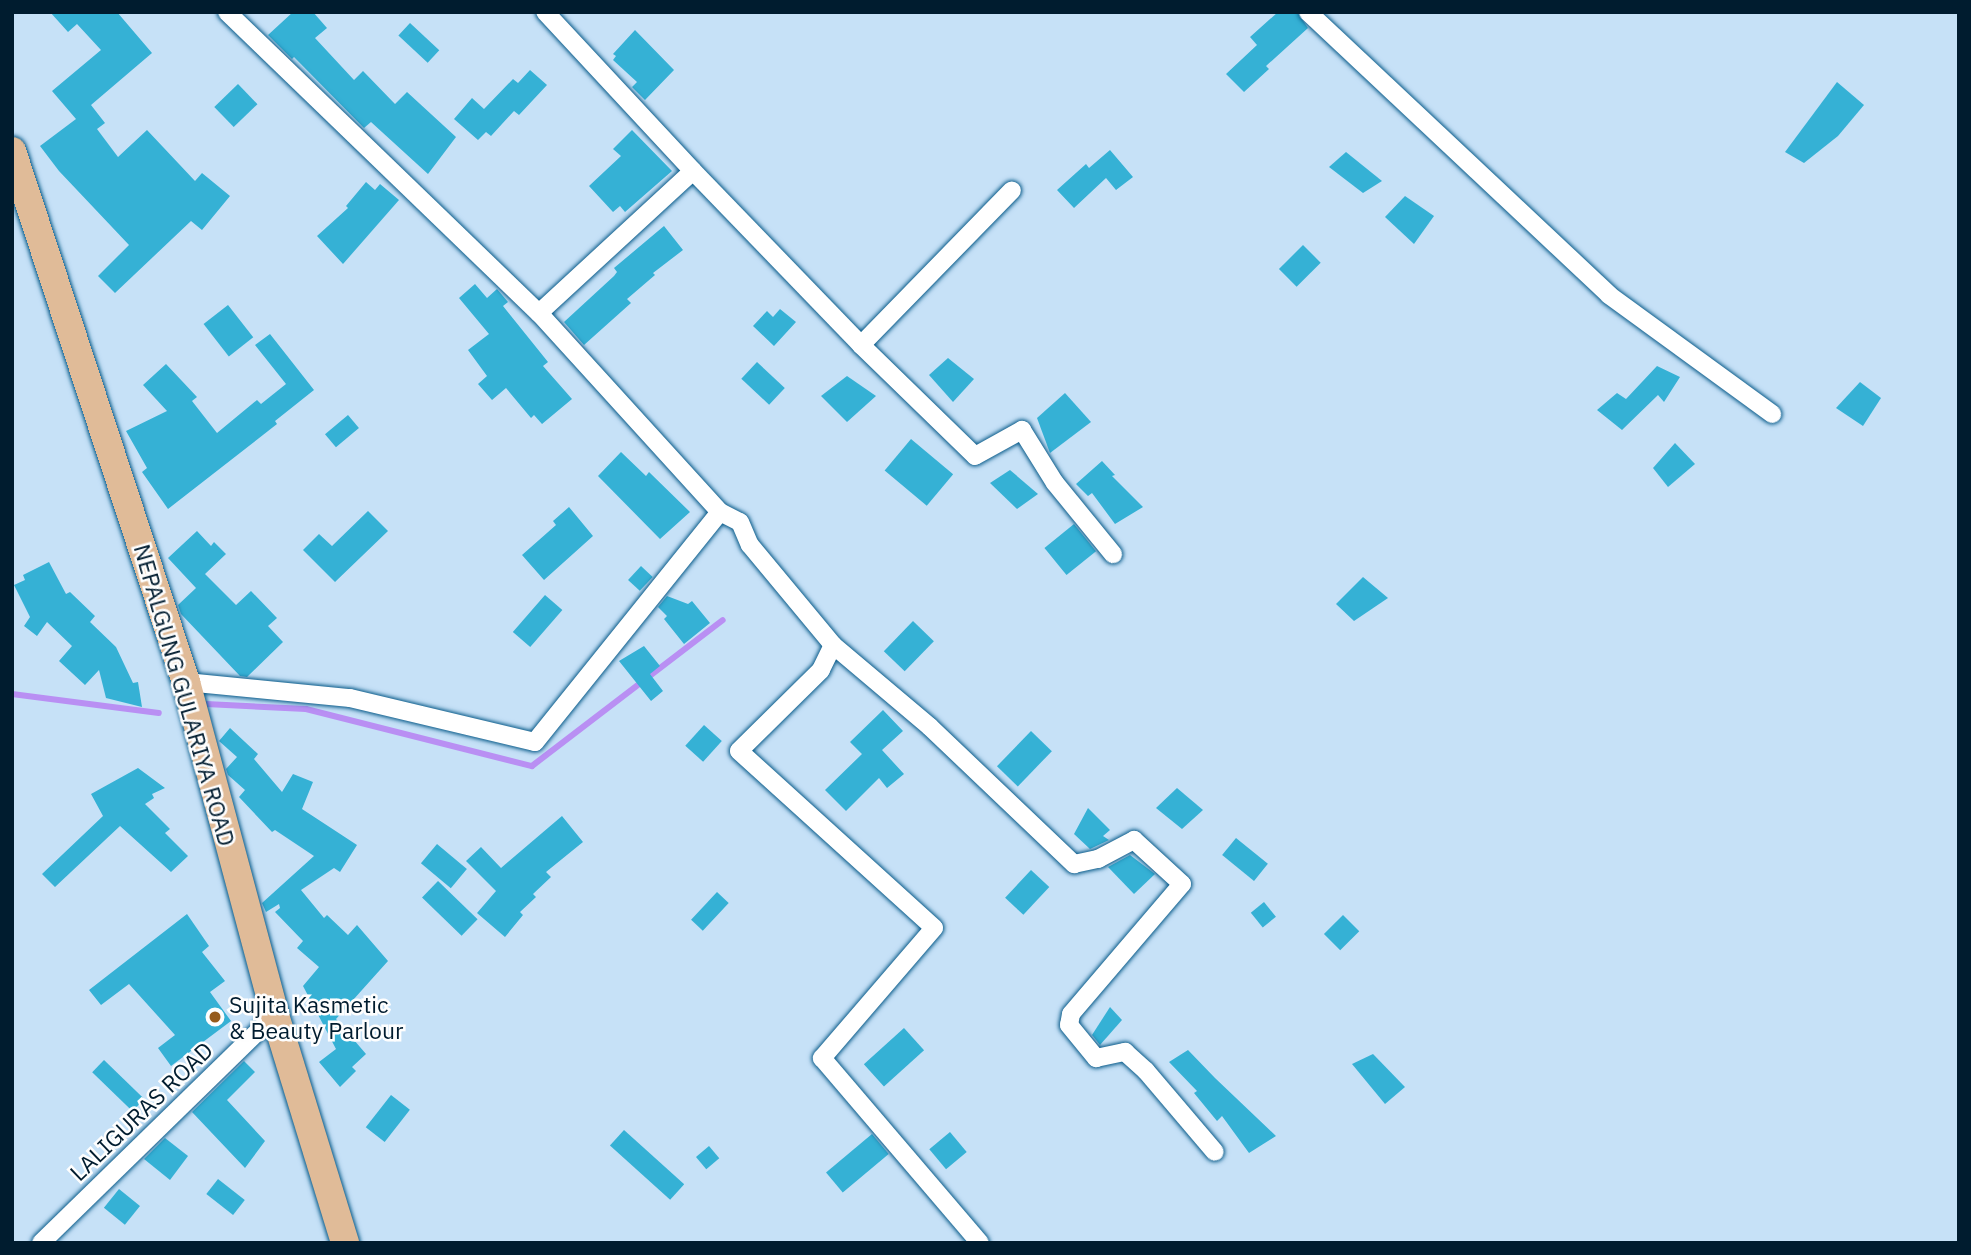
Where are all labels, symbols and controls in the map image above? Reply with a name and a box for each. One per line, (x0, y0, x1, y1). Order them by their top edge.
street label: NEPALGUNG GULARIYA ROAD (129, 541, 241, 849)
place label: Sujita Kasmetic & Beauty Parlour (229, 990, 403, 1044)
marker: Sujita Kasmetic & Beauty Parlour (207, 1009, 223, 1025)
street label: LALIGURAS ROAD (64, 1036, 218, 1186)

